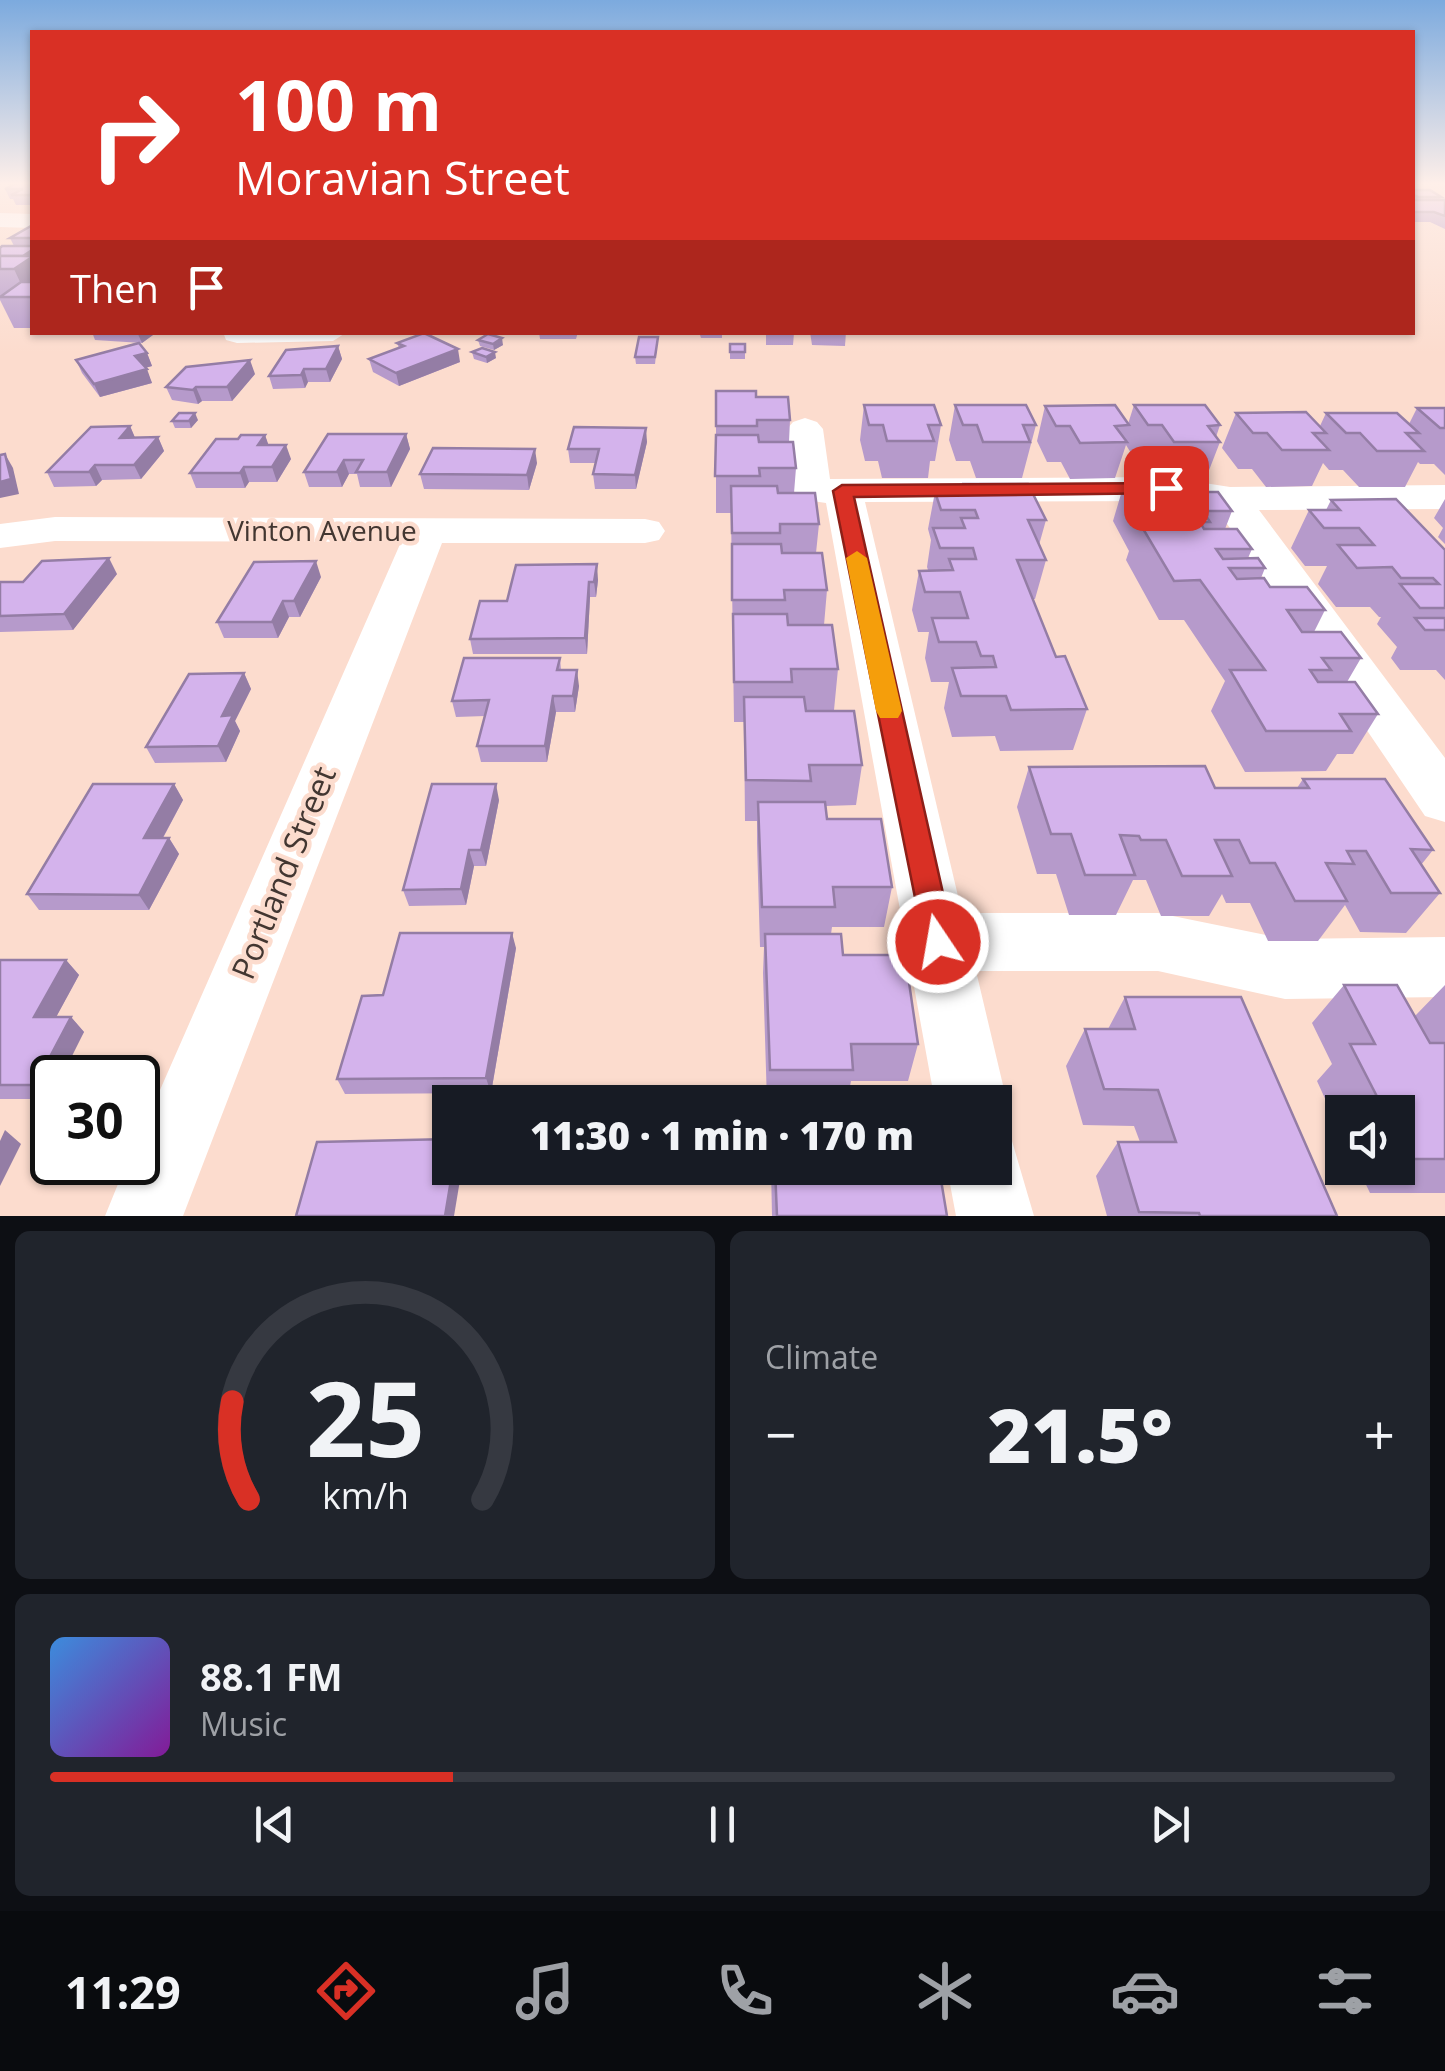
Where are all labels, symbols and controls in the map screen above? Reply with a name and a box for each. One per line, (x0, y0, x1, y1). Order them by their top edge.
text: 100 m (235, 56, 442, 152)
icon: right (70, 70, 200, 200)
text: Moravian Street (235, 147, 570, 208)
icon: arrive (179, 260, 234, 315)
text: Then (70, 262, 159, 314)
pin (1124, 446, 1209, 531)
icon: arrive (1139, 461, 1194, 516)
street label: Vinton Avenue (227, 511, 417, 549)
street label: Portland Street (220, 760, 345, 985)
position arrow (886, 890, 990, 994)
speed limit sign: 30 (30, 1055, 160, 1185)
map controls (1325, 1095, 1415, 1185)
button: sound (1325, 1095, 1415, 1185)
text: 11:30 · 1 min · 170 m (530, 1109, 914, 1161)
text: Climate (765, 1335, 878, 1378)
text: 25 (306, 1346, 424, 1487)
text: 21.5° (987, 1383, 1173, 1485)
text: − (765, 1396, 796, 1471)
text: + (1364, 1396, 1395, 1471)
text: km/h (322, 1471, 408, 1519)
text: 88.1 FM (200, 1650, 343, 1702)
text: Music (200, 1702, 287, 1745)
icon: previous (247, 1797, 302, 1852)
icon: pause (695, 1797, 750, 1852)
icon: next (1143, 1797, 1198, 1852)
icon: directions (311, 1956, 381, 2026)
icon: music (510, 1956, 580, 2026)
icon: phone (710, 1956, 780, 2026)
icon: climate (910, 1956, 980, 2026)
icon: car (1110, 1956, 1180, 2026)
icon: filters (1310, 1956, 1380, 2026)
text: 11:29 (65, 1961, 181, 2022)

